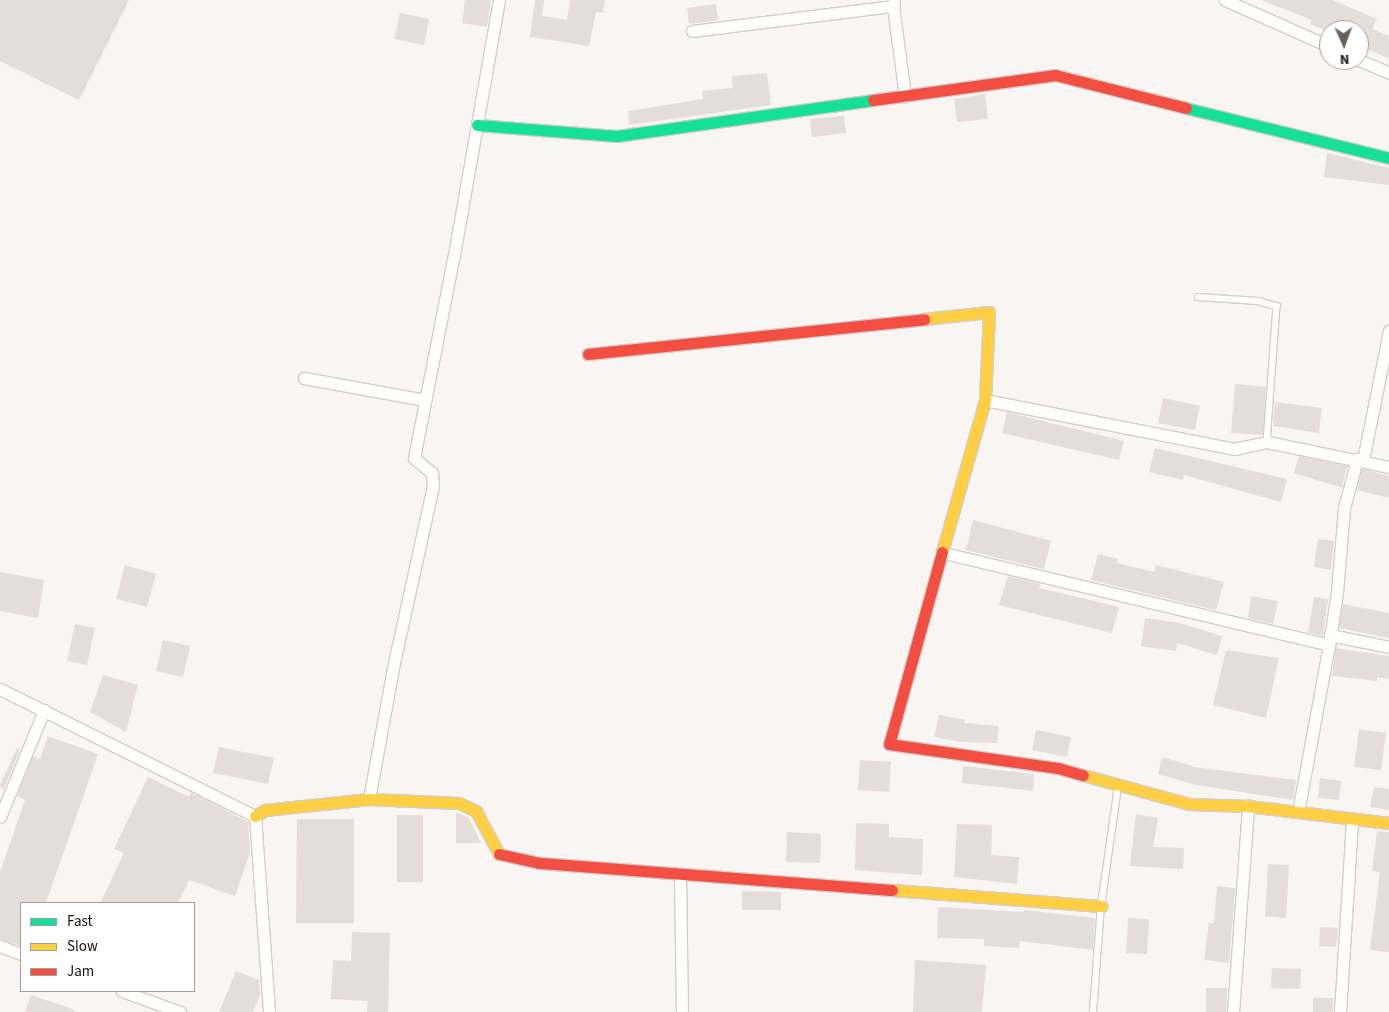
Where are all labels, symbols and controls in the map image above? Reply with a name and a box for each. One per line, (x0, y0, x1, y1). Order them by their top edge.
north arrow (1319, 20, 1369, 70)
text: N (1339, 49, 1349, 69)
legend (20, 902, 195, 992)
text: Fast (67, 911, 93, 932)
text: Slow (67, 936, 98, 957)
text: Jam (67, 961, 94, 982)

